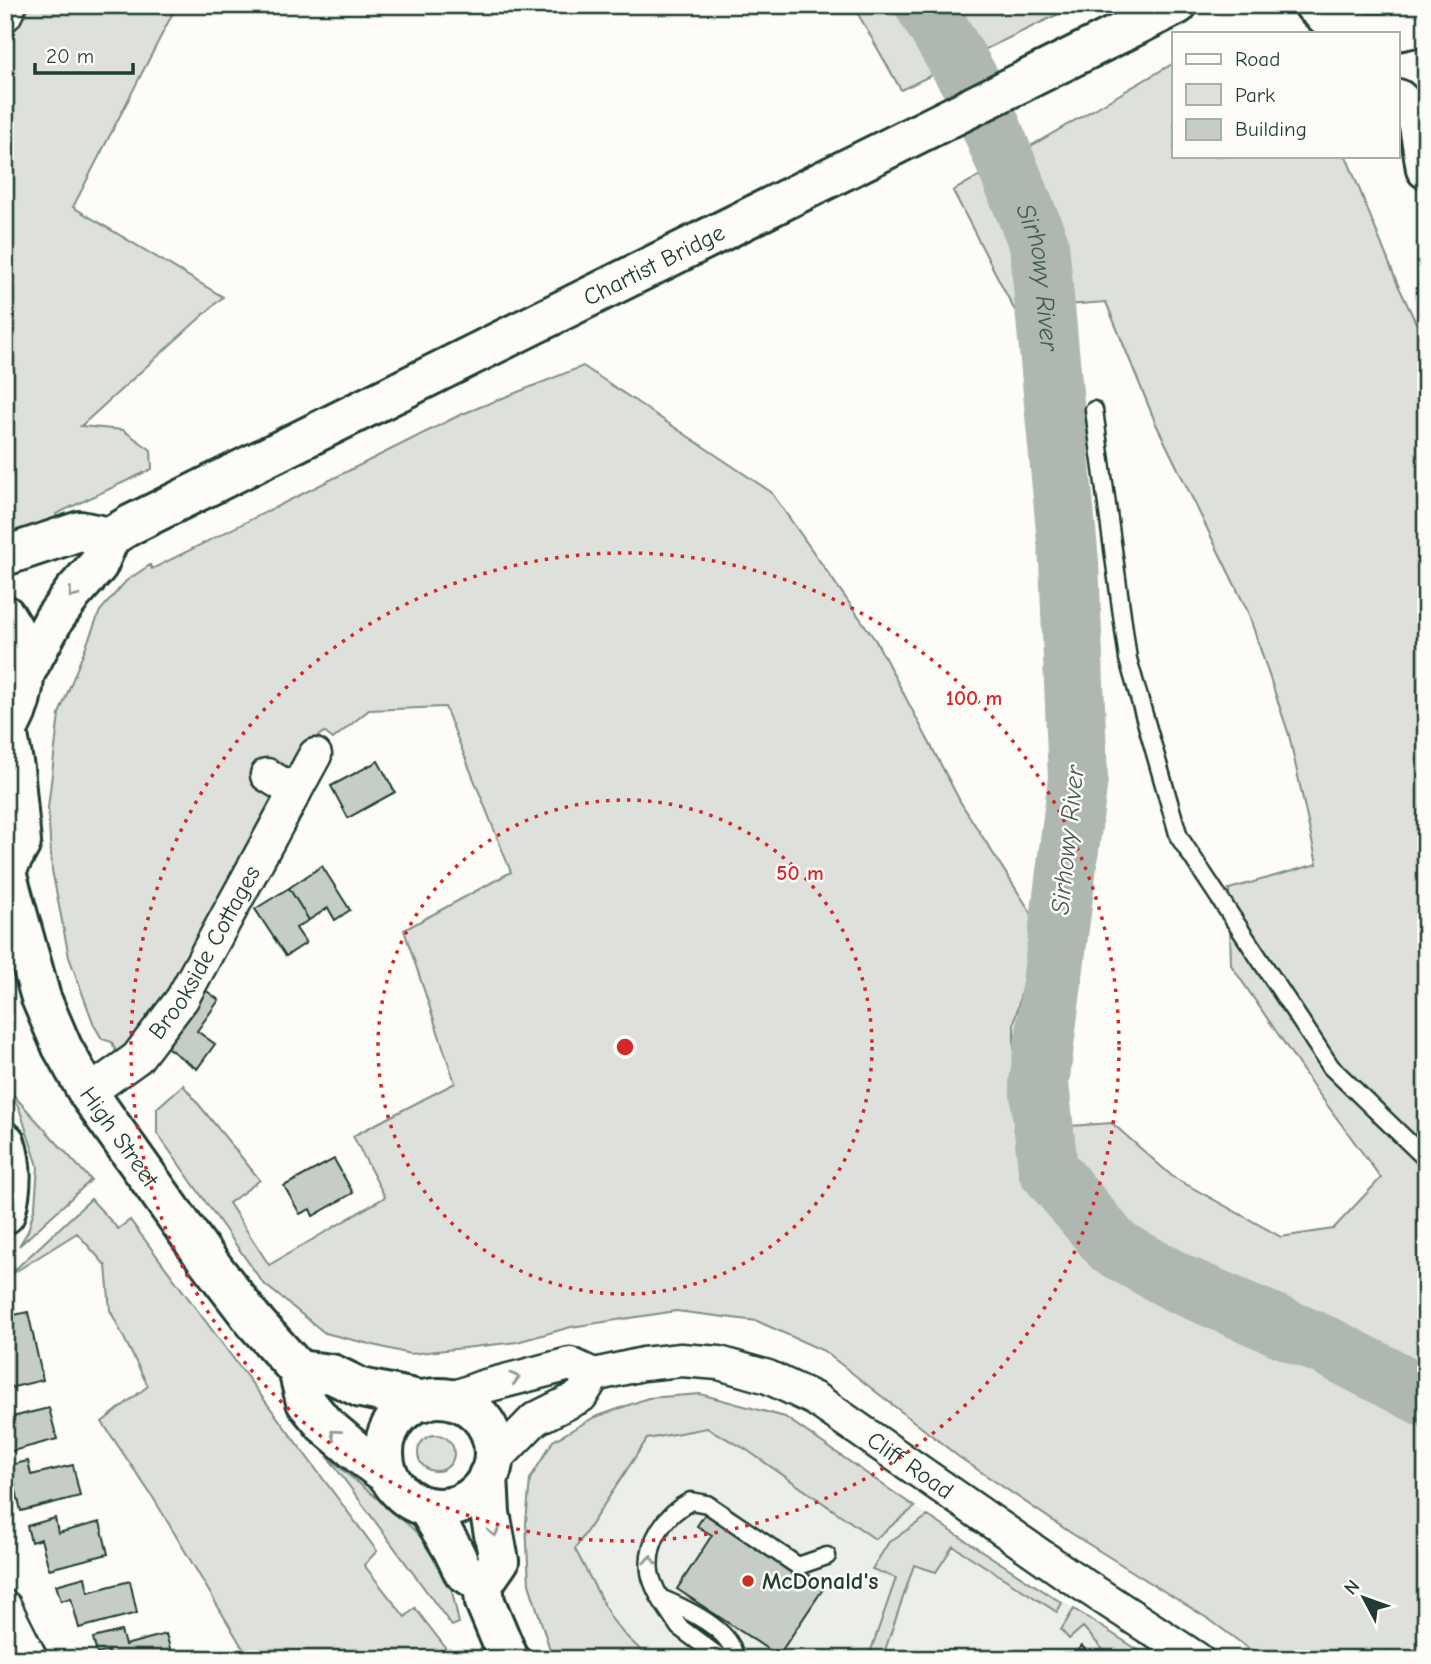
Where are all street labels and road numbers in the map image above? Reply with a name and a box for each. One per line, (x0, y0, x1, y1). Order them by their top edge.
street label: Chartist Bridge (579, 218, 729, 312)
street label: Brookside Cottages (143, 861, 266, 1045)
street label: High Street (74, 1081, 165, 1193)
street label: Cliff Road (862, 1426, 959, 1505)

